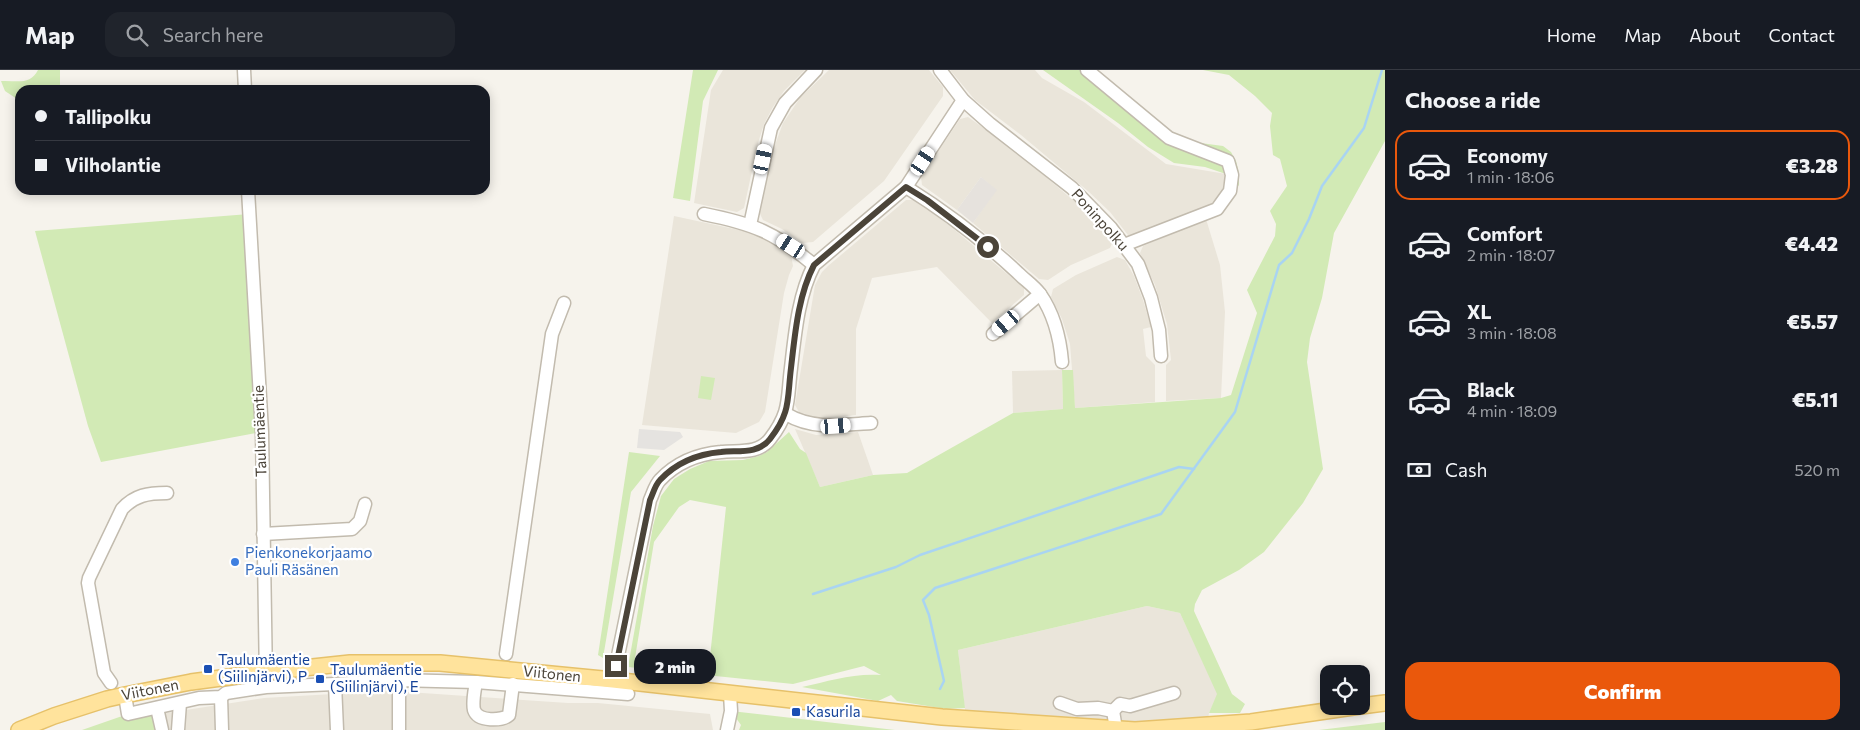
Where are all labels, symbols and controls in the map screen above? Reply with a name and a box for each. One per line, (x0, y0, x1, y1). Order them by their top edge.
search box (105, 12, 455, 57)
text: Map (25, 20, 75, 49)
icon: search (123, 21, 151, 49)
text: Search here (163, 23, 263, 46)
text: Home (1547, 24, 1596, 46)
text: Map (1624, 24, 1661, 46)
text: About (1689, 24, 1741, 46)
text: Contact (1769, 24, 1835, 46)
text: Choose a ride (1405, 86, 1540, 113)
text: Tallipolku (65, 105, 151, 128)
car (752, 143, 773, 175)
icon: car (1407, 143, 1452, 188)
car (908, 144, 937, 178)
text: Economy (1467, 144, 1548, 167)
text: Vilholantie (65, 153, 161, 176)
text: €3.28 (1786, 154, 1838, 177)
text: 1 min · 18:06 (1467, 167, 1555, 186)
street label: Poninpolku (1068, 185, 1133, 254)
icon: car (1407, 221, 1452, 266)
text: Comfort (1467, 222, 1543, 245)
car (774, 232, 807, 260)
text: €4.42 (1785, 232, 1838, 255)
route start (977, 236, 999, 258)
text: 2 min · 18:07 (1467, 245, 1555, 264)
icon: car (1407, 299, 1452, 344)
text: XL (1467, 300, 1492, 323)
car (989, 308, 1022, 338)
text: €5.57 (1786, 310, 1838, 333)
text: 3 min · 18:08 (1467, 323, 1557, 342)
icon: car (1407, 377, 1452, 422)
text: Black (1467, 378, 1515, 401)
street label: Taulumäentie (248, 385, 270, 477)
text: €5.11 (1792, 388, 1838, 411)
text: 4 min · 18:09 (1467, 401, 1557, 420)
car (820, 417, 851, 435)
icon: cash (1405, 456, 1433, 484)
text: Cash (1445, 458, 1487, 481)
text: 520 m (1795, 460, 1840, 479)
place label: Pienkonekorjaamo Pauli Räsänen (245, 543, 372, 578)
marker: Pienkonekorjaamo Pauli Räsänen (229, 556, 241, 568)
callout: 2 min (634, 648, 716, 684)
place label: Taulumäentie (Siilinjärvi), P (218, 650, 310, 685)
route end (605, 655, 627, 677)
text: 2 min (655, 657, 695, 676)
place label: Taulumäentie (Siilinjärvi), E (330, 660, 422, 695)
street label: Viitonen (522, 661, 582, 685)
button: Confirm (1405, 662, 1840, 720)
marker: Taulumäentie (Siilinjärvi), P (202, 663, 214, 675)
map controls (1320, 665, 1370, 715)
button: locate (1320, 665, 1370, 715)
marker: Taulumäentie (Siilinjärvi), E (314, 673, 326, 685)
street label: Viitonen (120, 675, 180, 703)
place label: Kasurila (806, 702, 861, 720)
marker: Kasurila (790, 706, 802, 718)

